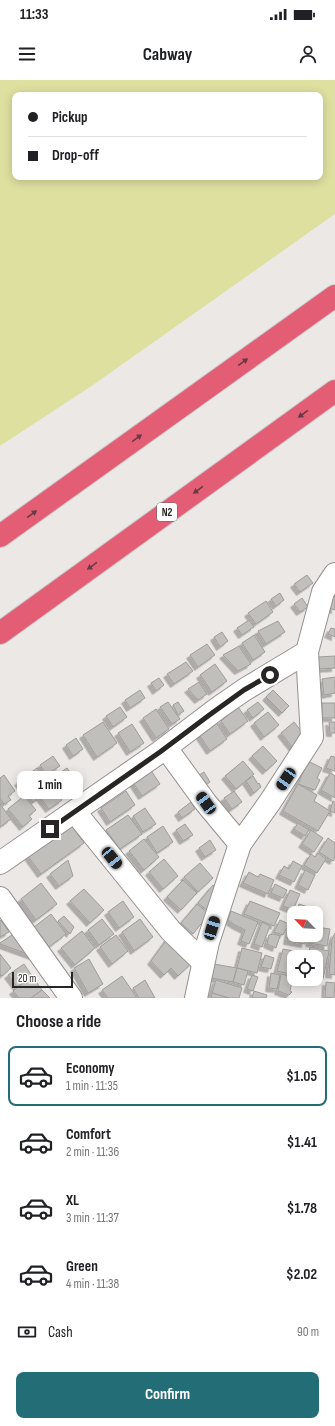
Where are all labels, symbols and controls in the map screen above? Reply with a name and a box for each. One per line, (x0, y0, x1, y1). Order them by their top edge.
text: 11:33 (20, 5, 49, 24)
icon: menu (16, 43, 38, 65)
icon: person (297, 43, 319, 65)
text: Cabway (143, 44, 192, 65)
text: Pickup (52, 108, 88, 127)
text: Drop-off (52, 146, 99, 165)
one-way arrow (238, 358, 248, 366)
one-way arrow (298, 410, 309, 418)
one-way arrow (132, 434, 143, 442)
one-way arrow (193, 486, 203, 494)
road number: N2 (157, 503, 177, 521)
one-way arrow (26, 509, 37, 518)
one-way arrow (87, 562, 98, 570)
route start (261, 666, 279, 684)
car (274, 766, 298, 792)
callout: 1 min (17, 771, 83, 799)
text: 1 min (38, 777, 62, 793)
car (194, 790, 218, 816)
route end (41, 820, 59, 838)
car (100, 845, 124, 871)
north arrow (287, 906, 323, 942)
map controls (287, 906, 323, 986)
car (203, 915, 221, 941)
button: locate (287, 950, 323, 986)
scale bar (12, 970, 73, 989)
text: 20 m (18, 972, 36, 985)
text: Choose a ride (16, 1011, 101, 1032)
icon: car (18, 1058, 54, 1094)
text: Economy (66, 1059, 115, 1078)
text: $1.05 (286, 1067, 317, 1086)
text: 1 min · 11:35 (66, 1078, 118, 1094)
icon: car (18, 1124, 54, 1160)
text: Comfort (66, 1125, 111, 1144)
text: $1.41 (287, 1133, 317, 1152)
text: 2 min · 11:36 (66, 1144, 119, 1160)
icon: car (18, 1190, 54, 1226)
text: XL (66, 1191, 79, 1210)
text: $1.78 (287, 1199, 317, 1218)
text: 3 min · 11:37 (66, 1210, 119, 1226)
icon: car (18, 1256, 54, 1292)
text: Green (66, 1257, 98, 1276)
text: $2.02 (286, 1265, 317, 1284)
text: 4 min · 11:38 (66, 1276, 119, 1292)
icon: cash (16, 1321, 38, 1343)
text: Cash (48, 1323, 73, 1342)
text: 90 m (297, 1324, 319, 1340)
button: Confirm (16, 1372, 319, 1418)

